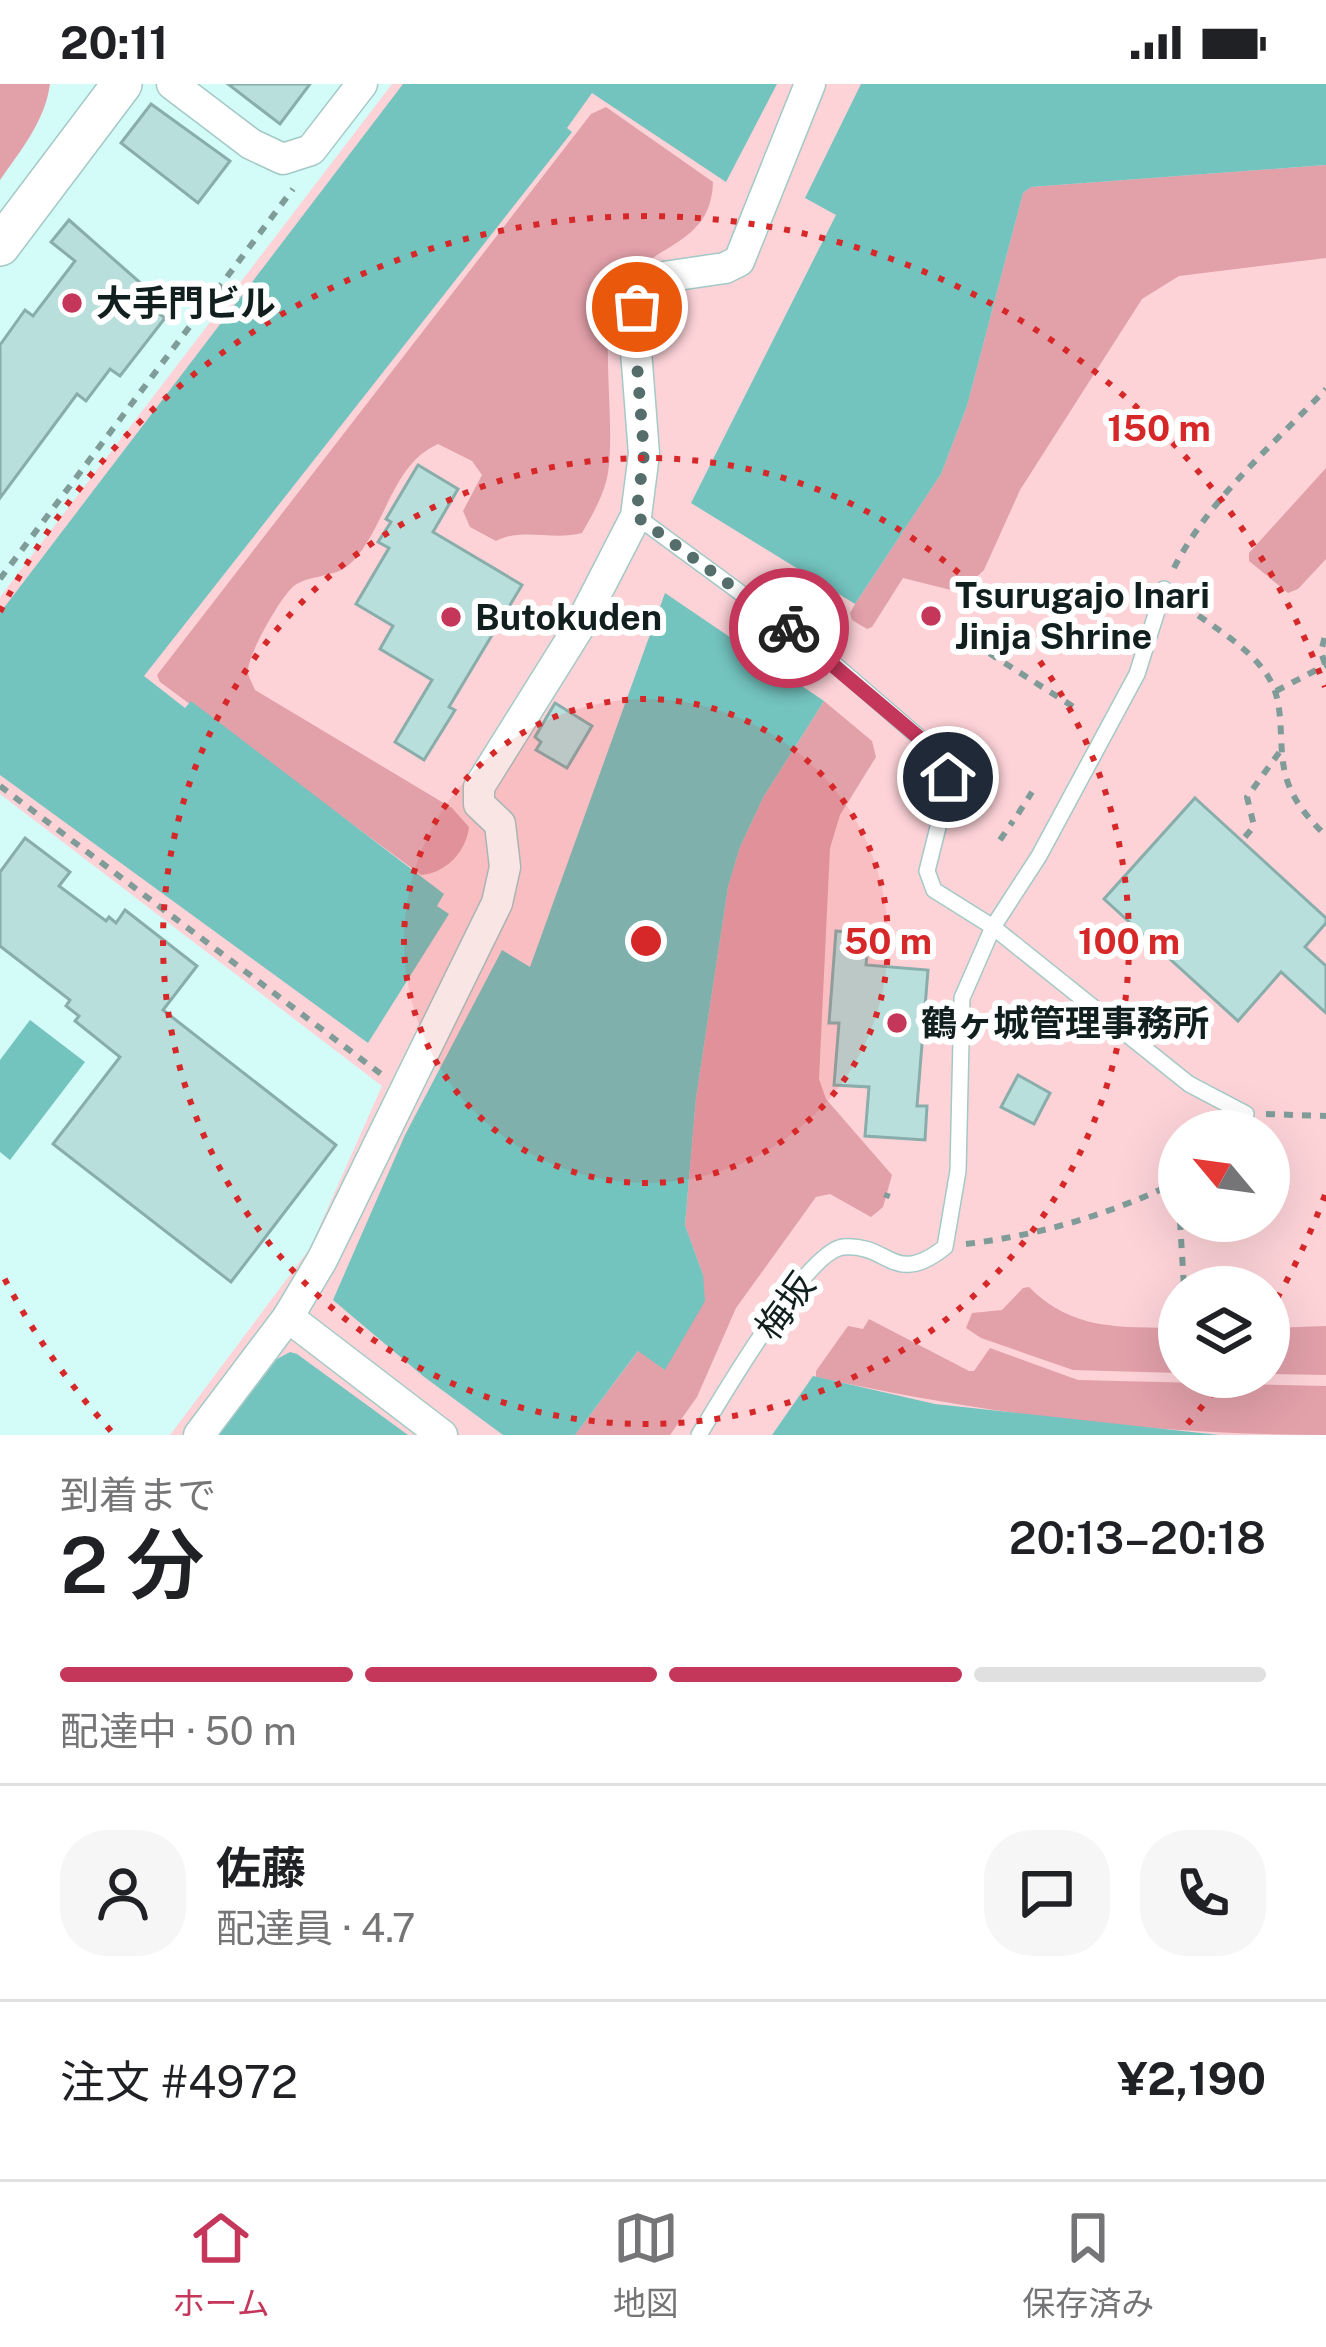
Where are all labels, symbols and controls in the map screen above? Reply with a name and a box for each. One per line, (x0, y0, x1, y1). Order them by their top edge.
text: 20:11 (60, 16, 168, 69)
pin (586, 256, 688, 358)
icon: bag (604, 274, 670, 340)
place label: 大手門ビル (96, 282, 276, 324)
marker: 大手門ビル (59, 290, 85, 316)
text: 150 m (1107, 407, 1211, 449)
courier (729, 568, 849, 688)
place label: Tsurugajo Inari Jinja Shrine (955, 574, 1210, 657)
icon: bike (756, 595, 822, 661)
place label: Butokuden (475, 596, 662, 638)
marker: Tsurugajo Inari Jinja Shrine (918, 603, 944, 629)
marker: Butokuden (438, 604, 464, 630)
pin (897, 726, 999, 828)
icon: home (915, 744, 981, 810)
centre of rings (625, 920, 667, 962)
text: 50 m (844, 920, 932, 962)
text: 100 m (1078, 920, 1180, 962)
place label: 鶴ヶ城管理事務所 (921, 1002, 1209, 1044)
marker: 鶴ヶ城管理事務所 (884, 1010, 910, 1036)
north arrow (1158, 1110, 1290, 1242)
map controls (1158, 1110, 1290, 1398)
street label: 梅坂 (747, 1265, 823, 1347)
button: layers (1158, 1266, 1290, 1398)
text: 到着まで (60, 1472, 216, 1518)
text: 20:13–20:18 (1009, 1511, 1266, 1564)
text: 2 分 (60, 1519, 204, 1611)
text: 配達中 · 50 m (60, 1708, 297, 1754)
button: person (60, 1830, 186, 1956)
button: chat (984, 1830, 1110, 1956)
button: phone (1140, 1830, 1266, 1956)
text: 佐藤 (216, 1841, 306, 1894)
text: 配達員 · 4.7 (216, 1905, 415, 1951)
text: ¥2,190 (1118, 2052, 1266, 2105)
text: 注文 #4972 (60, 2055, 298, 2108)
tab: ホーム (172, 2205, 270, 2325)
tab: 地図 (613, 2205, 679, 2325)
tab: 保存済み (1022, 2205, 1154, 2325)

